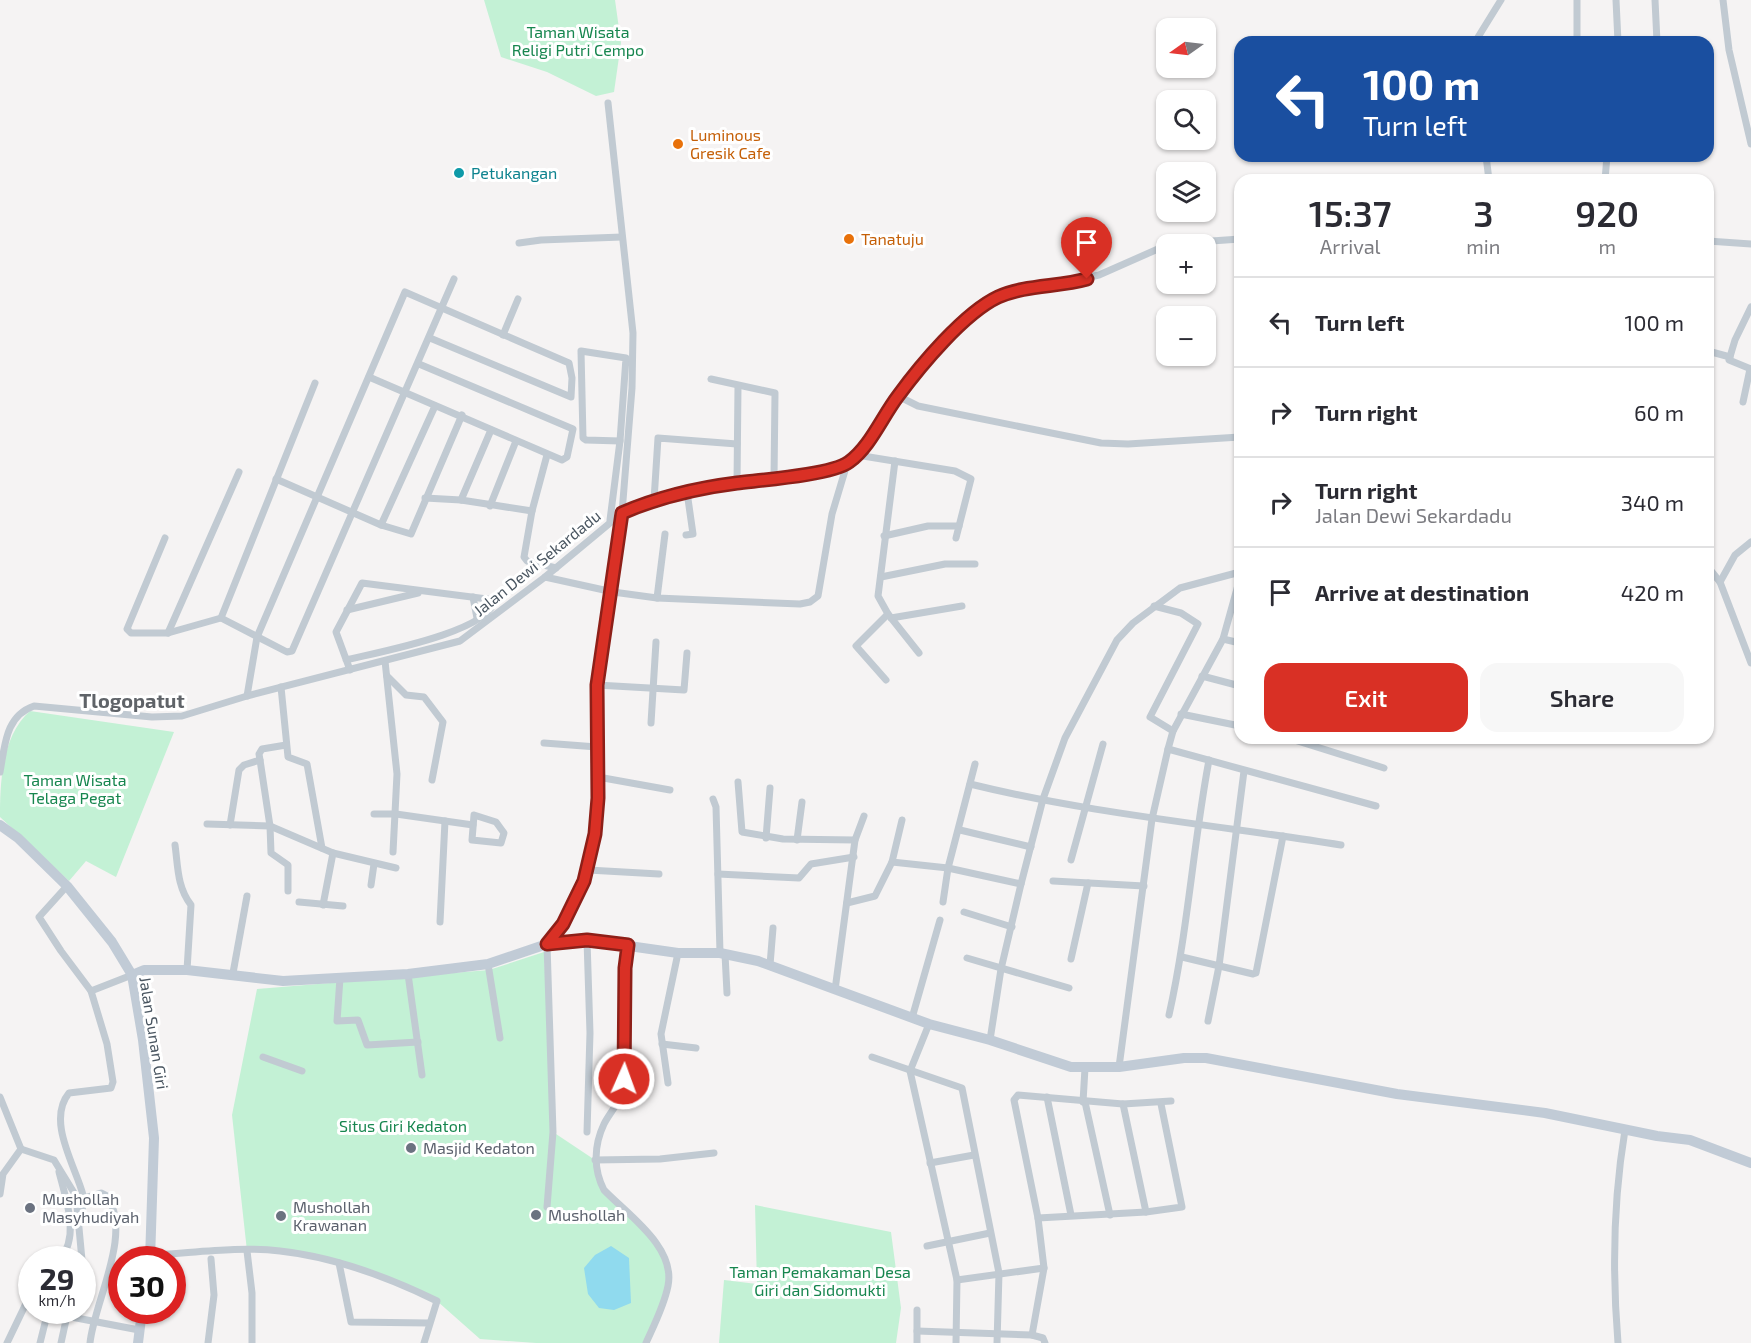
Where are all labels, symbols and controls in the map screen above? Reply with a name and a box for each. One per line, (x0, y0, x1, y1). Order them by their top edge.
north arrow (1156, 18, 1216, 78)
map controls (1156, 18, 1216, 366)
park label: Taman Wisata Religi Putri Cempo (512, 22, 644, 59)
text: 100 m (1363, 58, 1480, 108)
icon: left (1264, 60, 1342, 138)
button: search (1156, 90, 1216, 150)
text: Turn left (1363, 109, 1467, 141)
place label: Luminous Gresik Cafe (690, 125, 771, 162)
marker: Luminous Gresik Cafe (671, 137, 685, 151)
button: layers (1156, 162, 1216, 222)
place label: Petukangan (471, 163, 557, 182)
marker: Petukangan (452, 166, 466, 180)
text: 15:37 (1309, 191, 1391, 234)
text: 3 (1473, 191, 1493, 234)
text: 920 (1575, 191, 1639, 234)
pin (1061, 217, 1112, 279)
icon: arrive (1070, 226, 1103, 259)
place label: Tanatuju (861, 229, 924, 249)
marker: Tanatuju (842, 232, 856, 246)
button: + (1156, 234, 1216, 294)
text: Arrival (1320, 234, 1381, 258)
text: min (1466, 234, 1500, 258)
text: m (1598, 234, 1616, 258)
button: − (1156, 306, 1216, 366)
icon: left (1264, 306, 1297, 339)
text: Turn left (1315, 309, 1404, 335)
text: 100 m (1625, 309, 1684, 335)
icon: right (1264, 396, 1297, 429)
text: Turn right (1315, 399, 1417, 425)
text: 60 m (1634, 399, 1684, 425)
text: Turn right (1315, 477, 1417, 503)
icon: right (1264, 486, 1297, 519)
text: 340 m (1621, 489, 1684, 515)
text: Jalan Dewi Sekardadu (1315, 503, 1512, 527)
street label: Jalan Dewi Sekardadu (469, 506, 604, 620)
icon: arrive (1264, 576, 1297, 609)
text: Arrive at destination (1315, 579, 1529, 605)
text: 420 m (1621, 579, 1684, 605)
button: Exit (1264, 663, 1468, 732)
button: Share (1480, 663, 1684, 732)
district label: Tlogopatut (79, 688, 185, 712)
park label: Taman Wisata Telaga Pegat (24, 770, 126, 807)
street label: Jalan Sunan Giri (136, 975, 173, 1091)
position arrow (592, 1047, 656, 1111)
park label: Situs Giri Kedaton (339, 1116, 467, 1135)
place label: Masjid Kedaton (423, 1138, 535, 1158)
marker: Masjid Kedaton (404, 1141, 418, 1155)
place label: Mushollah Masyhudiyah (42, 1189, 139, 1226)
place label: Mushollah Krawanan (293, 1197, 370, 1234)
marker: Mushollah Masyhudiyah (23, 1201, 37, 1215)
place label: Mushollah (548, 1205, 625, 1224)
marker: Mushollah (529, 1208, 543, 1222)
marker: Mushollah Krawanan (274, 1209, 288, 1223)
speed limit sign: 30 (108, 1246, 186, 1324)
text: 29 (39, 1260, 75, 1296)
park label: Taman Pemakaman Desa Giri dan Sidomukti (729, 1262, 911, 1299)
text: km/h (38, 1291, 76, 1309)

